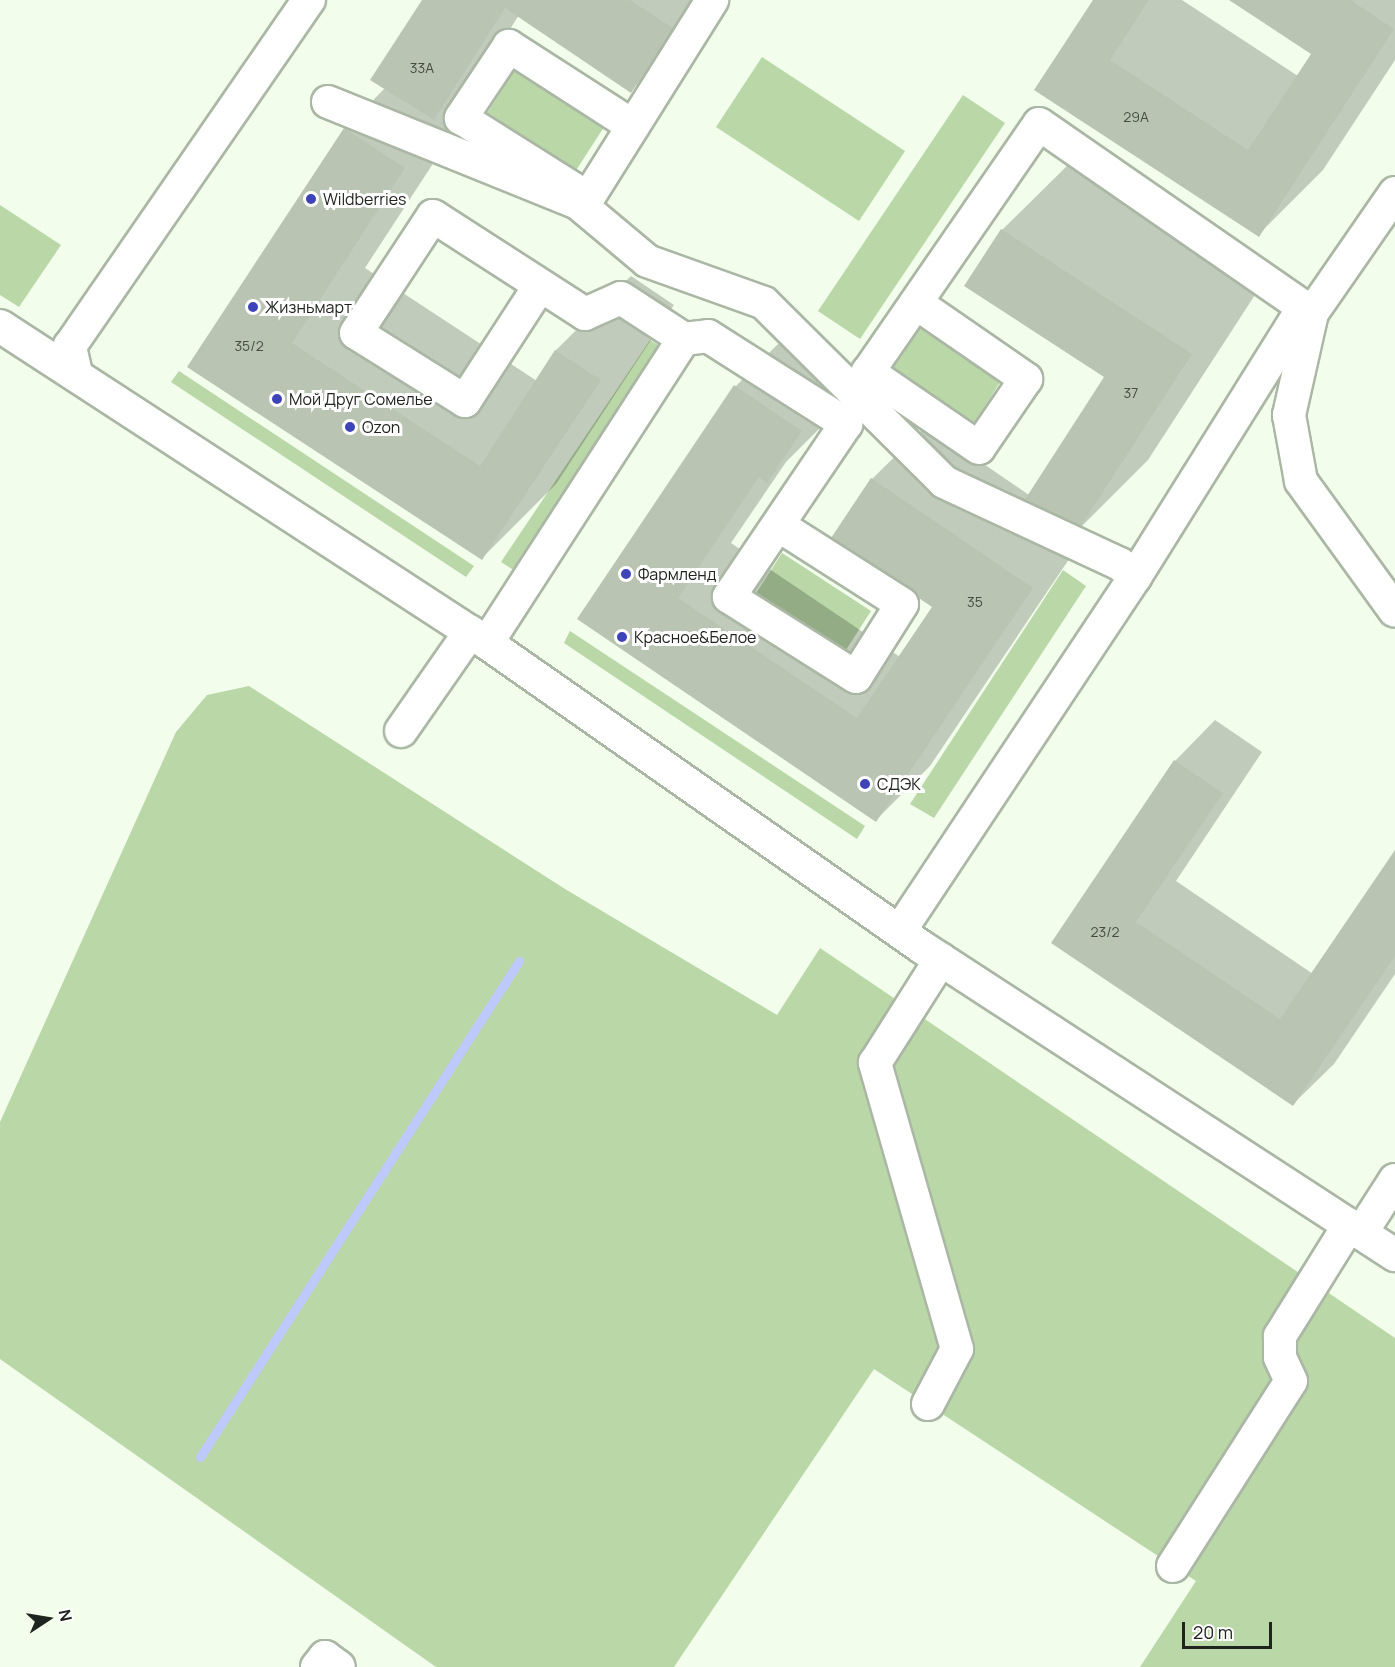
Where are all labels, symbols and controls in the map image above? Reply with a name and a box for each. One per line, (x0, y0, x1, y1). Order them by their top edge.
house number: 33А (410, 60, 434, 76)
house number: 29А (1123, 109, 1149, 125)
place label: Wildberries (323, 189, 406, 209)
marker: Wildberries (304, 192, 318, 206)
place label: Жизньмарт (265, 297, 352, 317)
marker: Жизньмарт (246, 300, 260, 314)
house number: 35/2 (234, 338, 264, 354)
house number: 37 (1124, 385, 1138, 401)
place label: Мой Друг Сомелье (289, 389, 433, 409)
marker: Мой Друг Сомелье (270, 392, 284, 406)
place label: Ozon (362, 417, 400, 437)
marker: Ozon (343, 420, 357, 434)
place label: Фармленд (638, 564, 716, 584)
marker: Фармленд (619, 567, 633, 581)
house number: 35 (967, 594, 983, 610)
place label: Красное&Белое (634, 627, 756, 647)
marker: Красное&Белое (615, 630, 629, 644)
place label: СДЭК (877, 774, 921, 794)
marker: СДЭК (858, 777, 872, 791)
house number: 23/2 (1090, 924, 1120, 940)
north arrow (18, 1589, 78, 1649)
text: N (54, 1607, 78, 1623)
scale bar (1185, 1610, 1275, 1648)
text: 20 m (1193, 1620, 1233, 1644)

